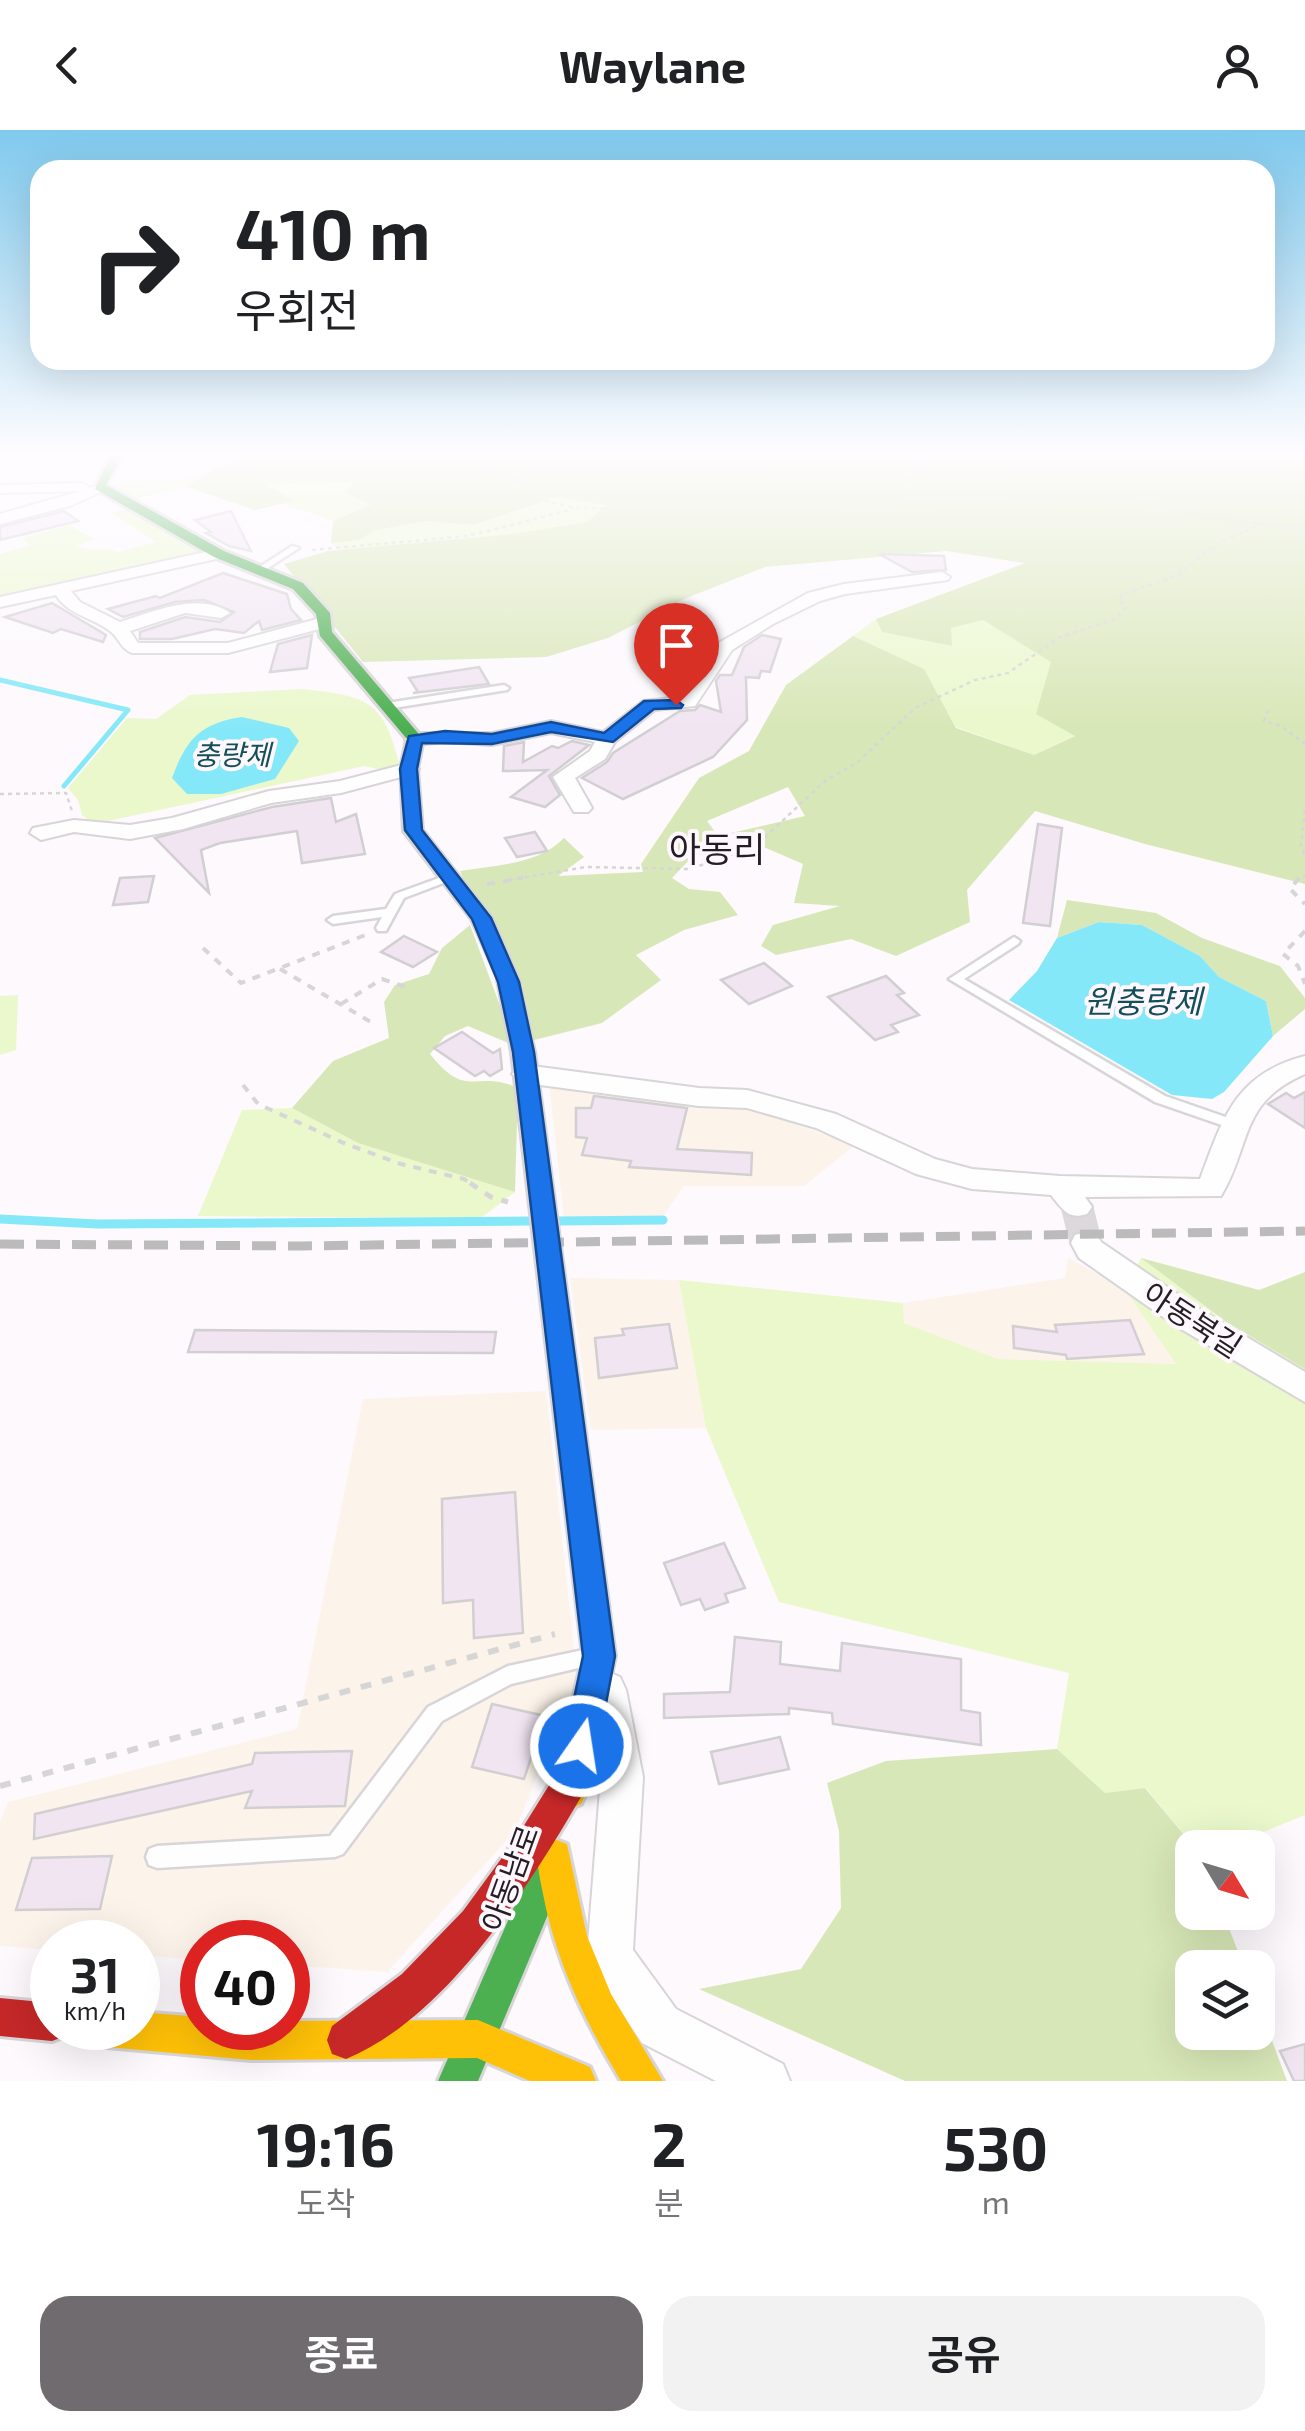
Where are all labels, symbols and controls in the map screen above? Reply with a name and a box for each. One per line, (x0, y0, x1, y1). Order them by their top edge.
icon: back (40, 38, 95, 93)
text: Waylane (559, 38, 746, 92)
icon: person (1210, 38, 1265, 93)
text: 410 m (235, 190, 431, 274)
icon: right (70, 200, 200, 330)
text: 우회전 (235, 282, 359, 336)
pin (634, 603, 719, 706)
icon: arrive (649, 618, 704, 673)
water label: 충량제 (193, 737, 274, 771)
district label: 아동리 (669, 827, 765, 869)
water label: 원충량제 (1084, 981, 1205, 1019)
street label: 아동북길 (1137, 1274, 1249, 1364)
position arrow (529, 1694, 633, 1798)
street label: 아동남로 (473, 1820, 545, 1936)
north arrow (1175, 1830, 1275, 1930)
map controls (1175, 1830, 1275, 2050)
speed limit sign: 40 (180, 1920, 310, 2050)
text: 31 (70, 1943, 120, 2003)
button: layers (1175, 1950, 1275, 2050)
text: km/h (64, 1995, 126, 2025)
text: 19:16 (257, 2107, 395, 2179)
text: 2 (652, 2107, 686, 2179)
text: 530 (943, 2111, 1048, 2183)
text: m (982, 2182, 1010, 2220)
text: 도착 (296, 2183, 355, 2221)
text: 분 (654, 2183, 684, 2221)
button: 종료 (40, 2296, 643, 2411)
button: 공유 (663, 2296, 1265, 2411)

